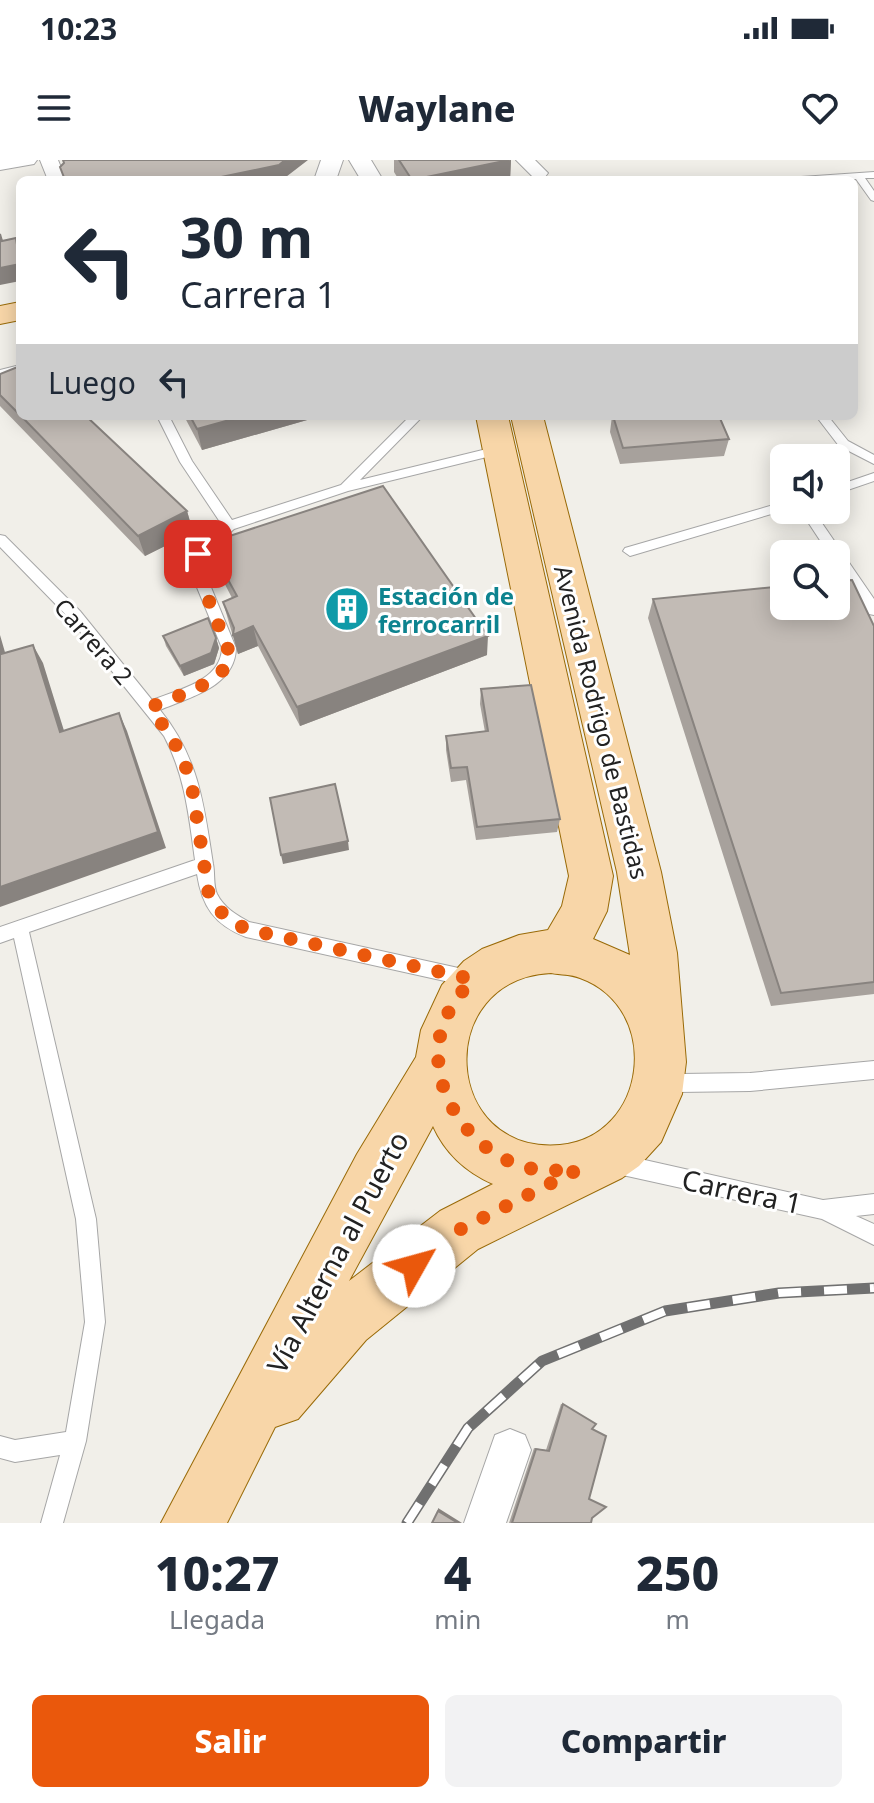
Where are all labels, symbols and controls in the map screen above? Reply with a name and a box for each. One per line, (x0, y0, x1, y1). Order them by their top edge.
text: 10:23 (40, 8, 117, 49)
text: Waylane (358, 84, 516, 133)
icon: menu (32, 86, 76, 130)
icon: heart (798, 86, 842, 130)
text: 30 m (180, 198, 313, 274)
icon: left (48, 208, 152, 312)
text: Carrera 1 (180, 270, 337, 319)
icon: left (152, 360, 196, 404)
text: Luego (48, 362, 136, 403)
map controls (770, 444, 850, 620)
button: sound (770, 444, 850, 524)
pin (164, 520, 232, 588)
icon: arrive (176, 532, 220, 576)
button: search (770, 540, 850, 620)
street label: Avenida Rodrigo de Bastidas (547, 562, 657, 882)
place label: Estación de ferrocarril (378, 579, 514, 640)
building icon: Estación de ferrocarril (323, 585, 371, 633)
street label: Carrera 2 (47, 591, 141, 691)
street label: Vía Alterna al Puerto (257, 1124, 417, 1380)
street label: Carrera 1 (678, 1160, 806, 1222)
position arrow (372, 1224, 456, 1308)
text: 10:27 (155, 1540, 279, 1605)
text: 4 (444, 1540, 472, 1605)
text: 250 (636, 1540, 719, 1605)
text: Llegada (169, 1601, 265, 1637)
text: min (434, 1601, 481, 1637)
text: m (665, 1601, 690, 1637)
button: Salir (32, 1695, 429, 1787)
button: Compartir (445, 1695, 842, 1787)

